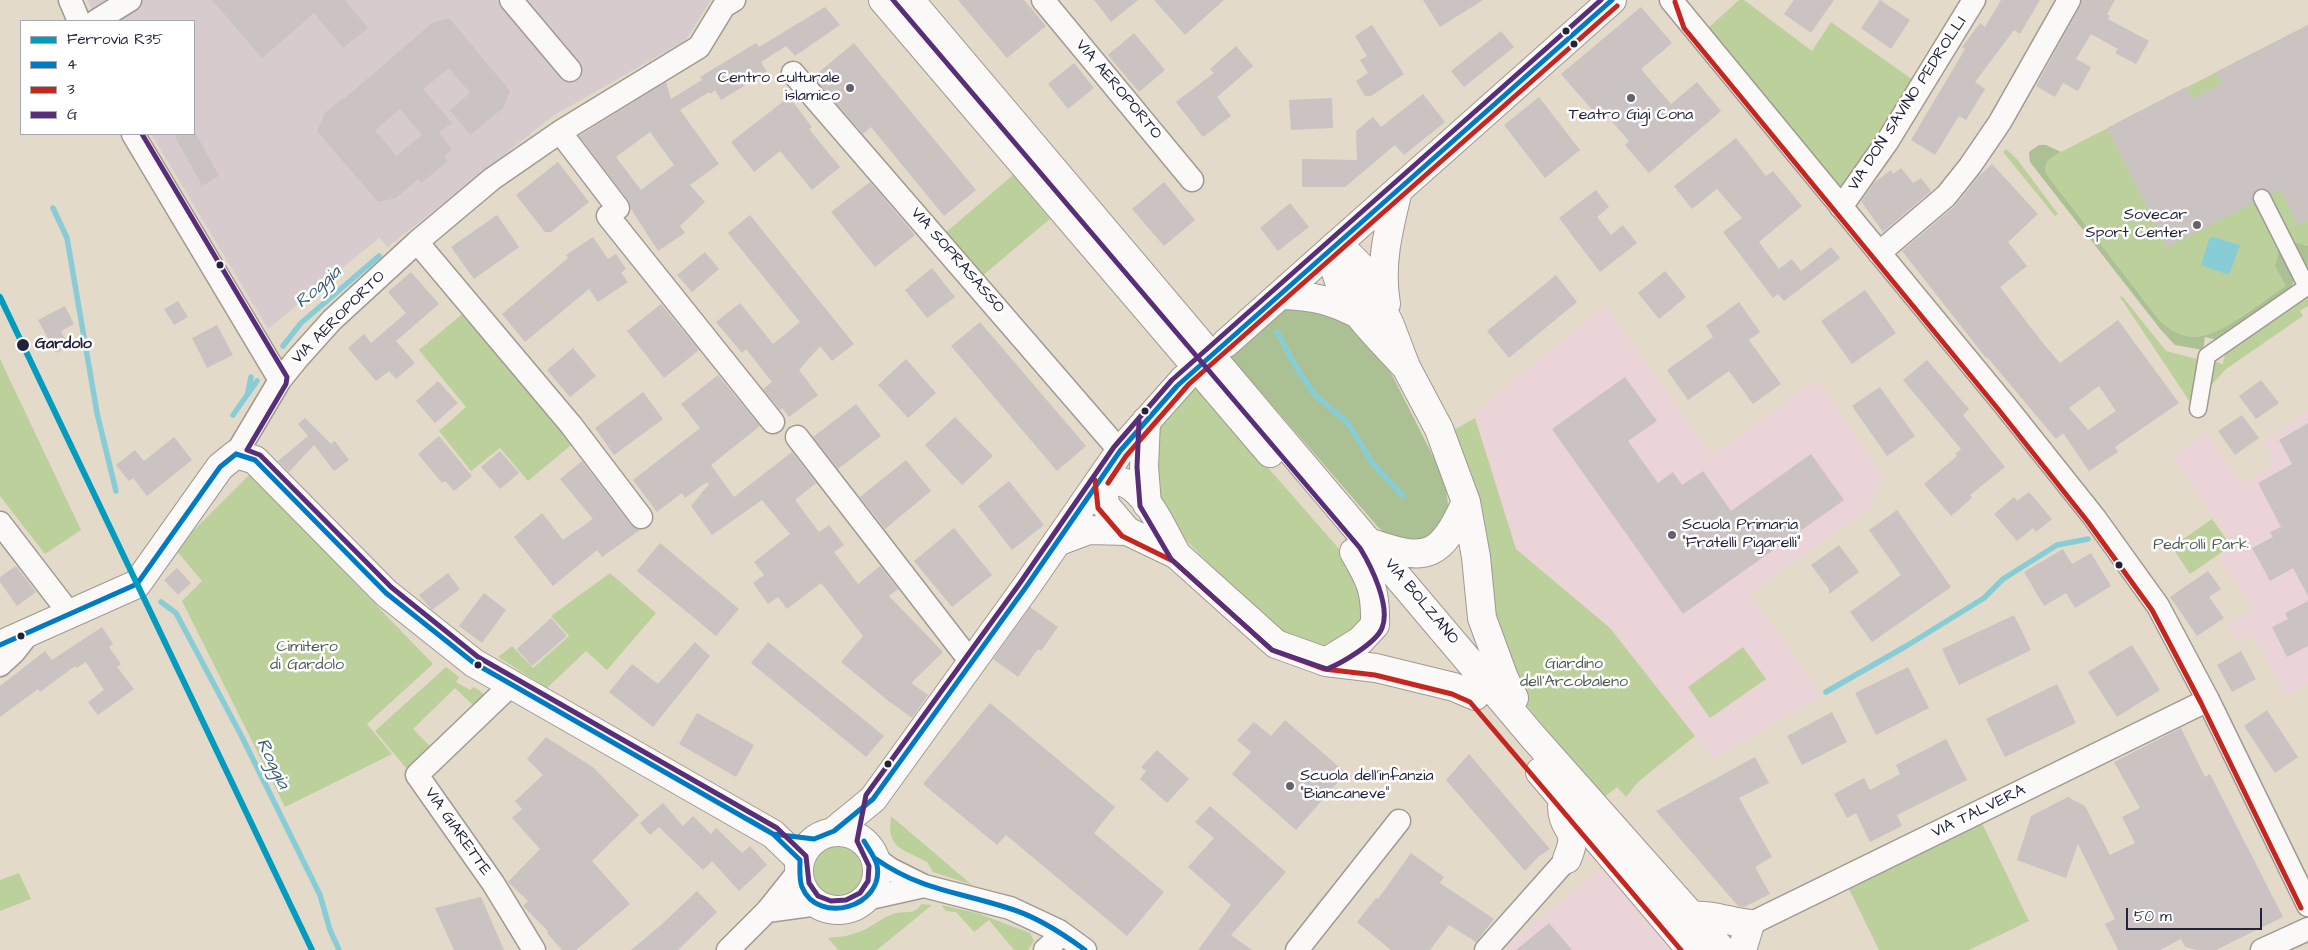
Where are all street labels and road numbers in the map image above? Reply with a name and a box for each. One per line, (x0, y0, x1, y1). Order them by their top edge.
street label: VIA DON SAVINO PEDROLLI (1845, 13, 1971, 195)
street label: VIA AEROPORTO (1071, 36, 1165, 144)
street label: VIA SOPRASASSO (906, 204, 1008, 318)
street label: VIA AEROPORTO (288, 267, 390, 369)
street label: VIA BOLZANO (1380, 555, 1462, 649)
street label: VIA TALVERA (1929, 781, 2029, 843)
street label: VIA GIARETTE (420, 784, 494, 880)

